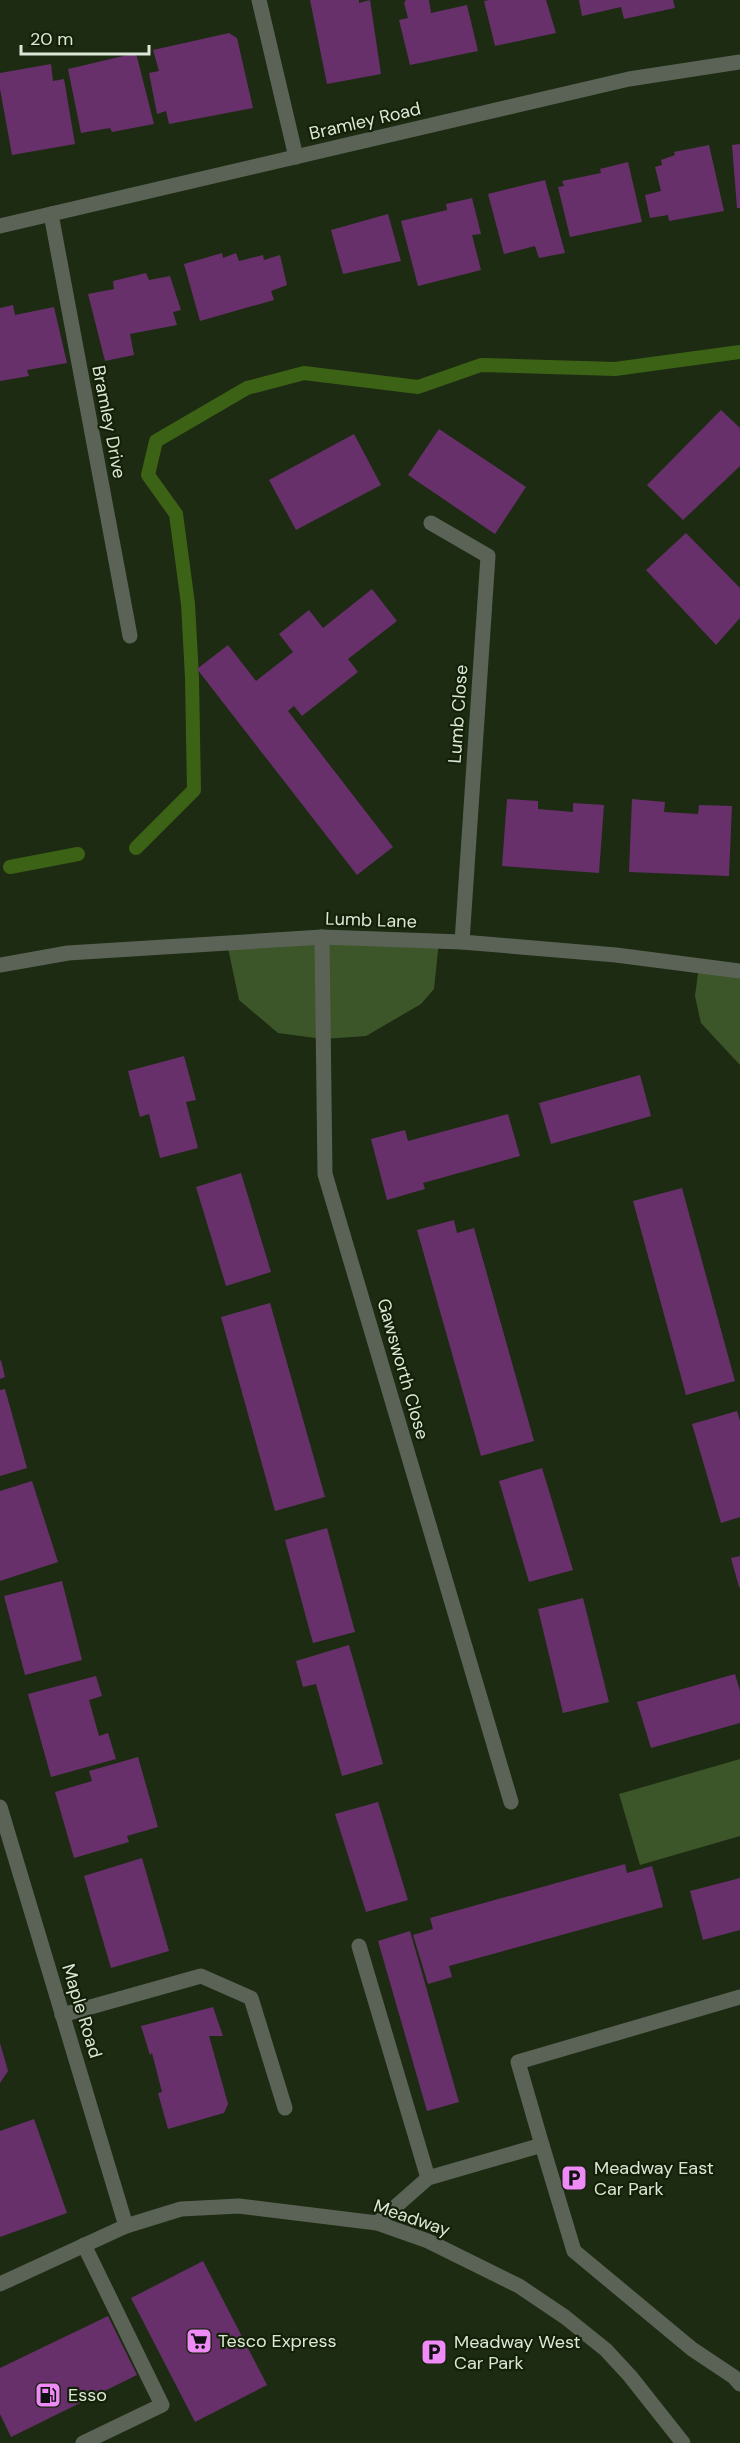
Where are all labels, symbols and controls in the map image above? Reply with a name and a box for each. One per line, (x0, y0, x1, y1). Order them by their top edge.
scale bar (21, 18, 148, 56)
text: 20 m (30, 27, 73, 51)
street label: Bramley Road (307, 96, 423, 146)
street label: Bramley Drive (86, 363, 132, 481)
street label: Lumb Close (443, 664, 473, 764)
street label: Lumb Lane (325, 906, 417, 934)
street label: Gawsworth Close (371, 1296, 435, 1442)
street label: Maple Road (56, 1961, 108, 2061)
place label: Meadway East Car Park (594, 2156, 714, 2201)
parking icon: Meadway East Car Park (559, 2163, 589, 2193)
street label: Meadway (371, 2194, 453, 2242)
supermarket icon: Tesco Express (184, 2326, 214, 2356)
place label: Tesco Express (218, 2329, 336, 2353)
place label: Meadway West Car Park (454, 2330, 581, 2375)
parking icon: Meadway West Car Park (419, 2337, 449, 2367)
fuel station icon: Esso (33, 2380, 63, 2410)
place label: Esso (68, 2383, 107, 2407)

